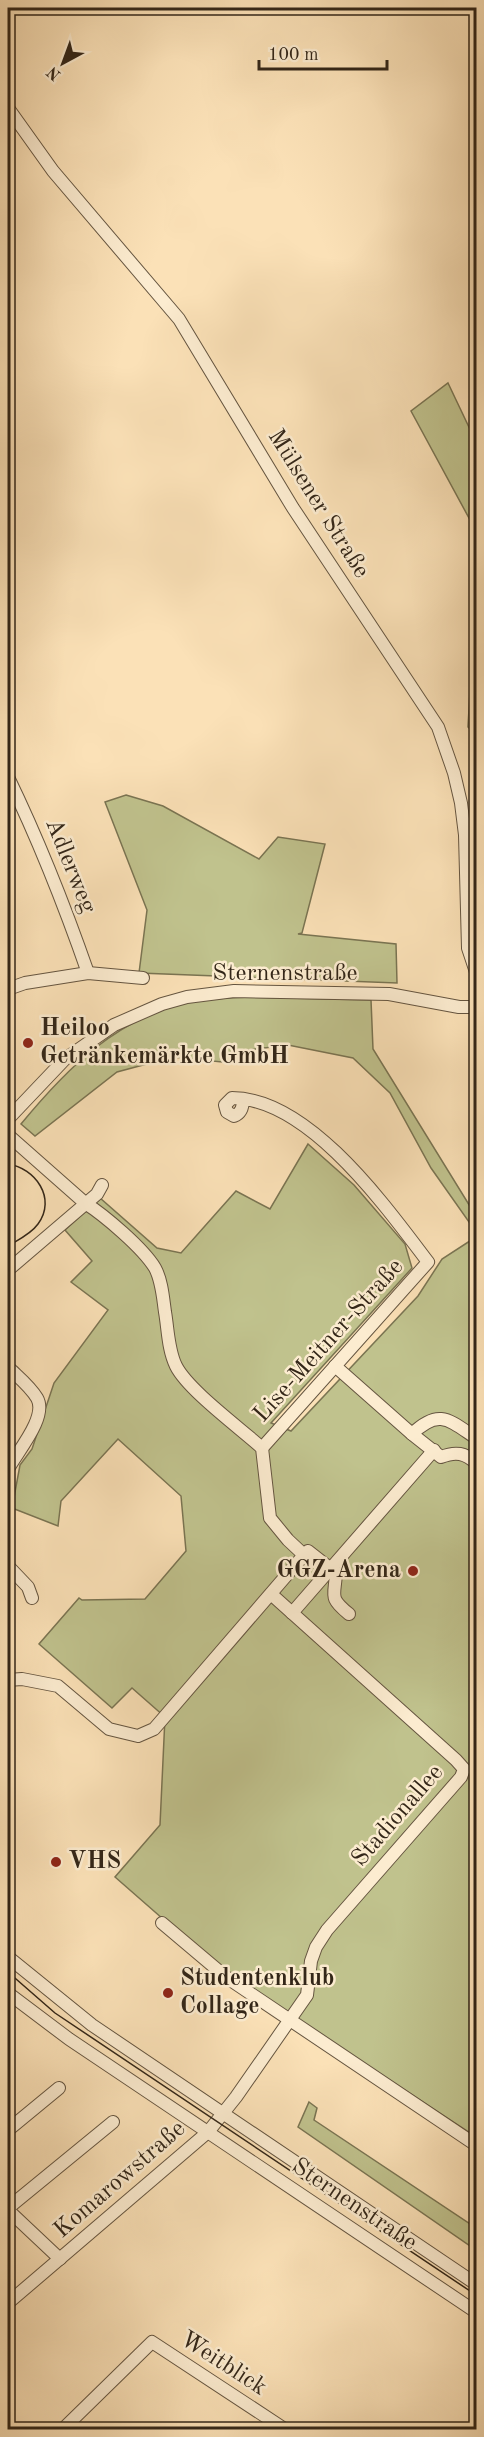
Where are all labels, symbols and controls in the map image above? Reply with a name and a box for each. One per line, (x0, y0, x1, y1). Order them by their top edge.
north arrow (33, 33, 93, 93)
scale bar (259, 33, 386, 71)
text: 100 m (268, 46, 319, 64)
text: N (44, 62, 64, 83)
street label: Mülsener Straße (263, 426, 373, 582)
street label: Adlerweg (40, 815, 100, 917)
street label: Sternenstraße (212, 962, 358, 986)
place label: Heiloo Getränkemärkte GmbH (40, 1017, 289, 1069)
marker: Heiloo Getränkemärkte GmbH (21, 1036, 35, 1050)
street label: Lise-Meitner-Straße (250, 1255, 408, 1427)
place label: GGZ-Arena (277, 1559, 401, 1583)
marker: GGZ-Arena (406, 1564, 420, 1578)
street label: Stadionallee (348, 1761, 448, 1871)
place label: VHS (68, 1850, 121, 1874)
marker: VHS (49, 1855, 63, 1869)
place label: Studentenklub Collage (180, 1967, 335, 2019)
marker: Studentenklub Collage (161, 1986, 175, 2000)
street label: Komarowstraße (50, 2117, 190, 2243)
street label: Sternenstraße (287, 2154, 421, 2256)
street label: Weitblick (176, 2327, 270, 2401)

